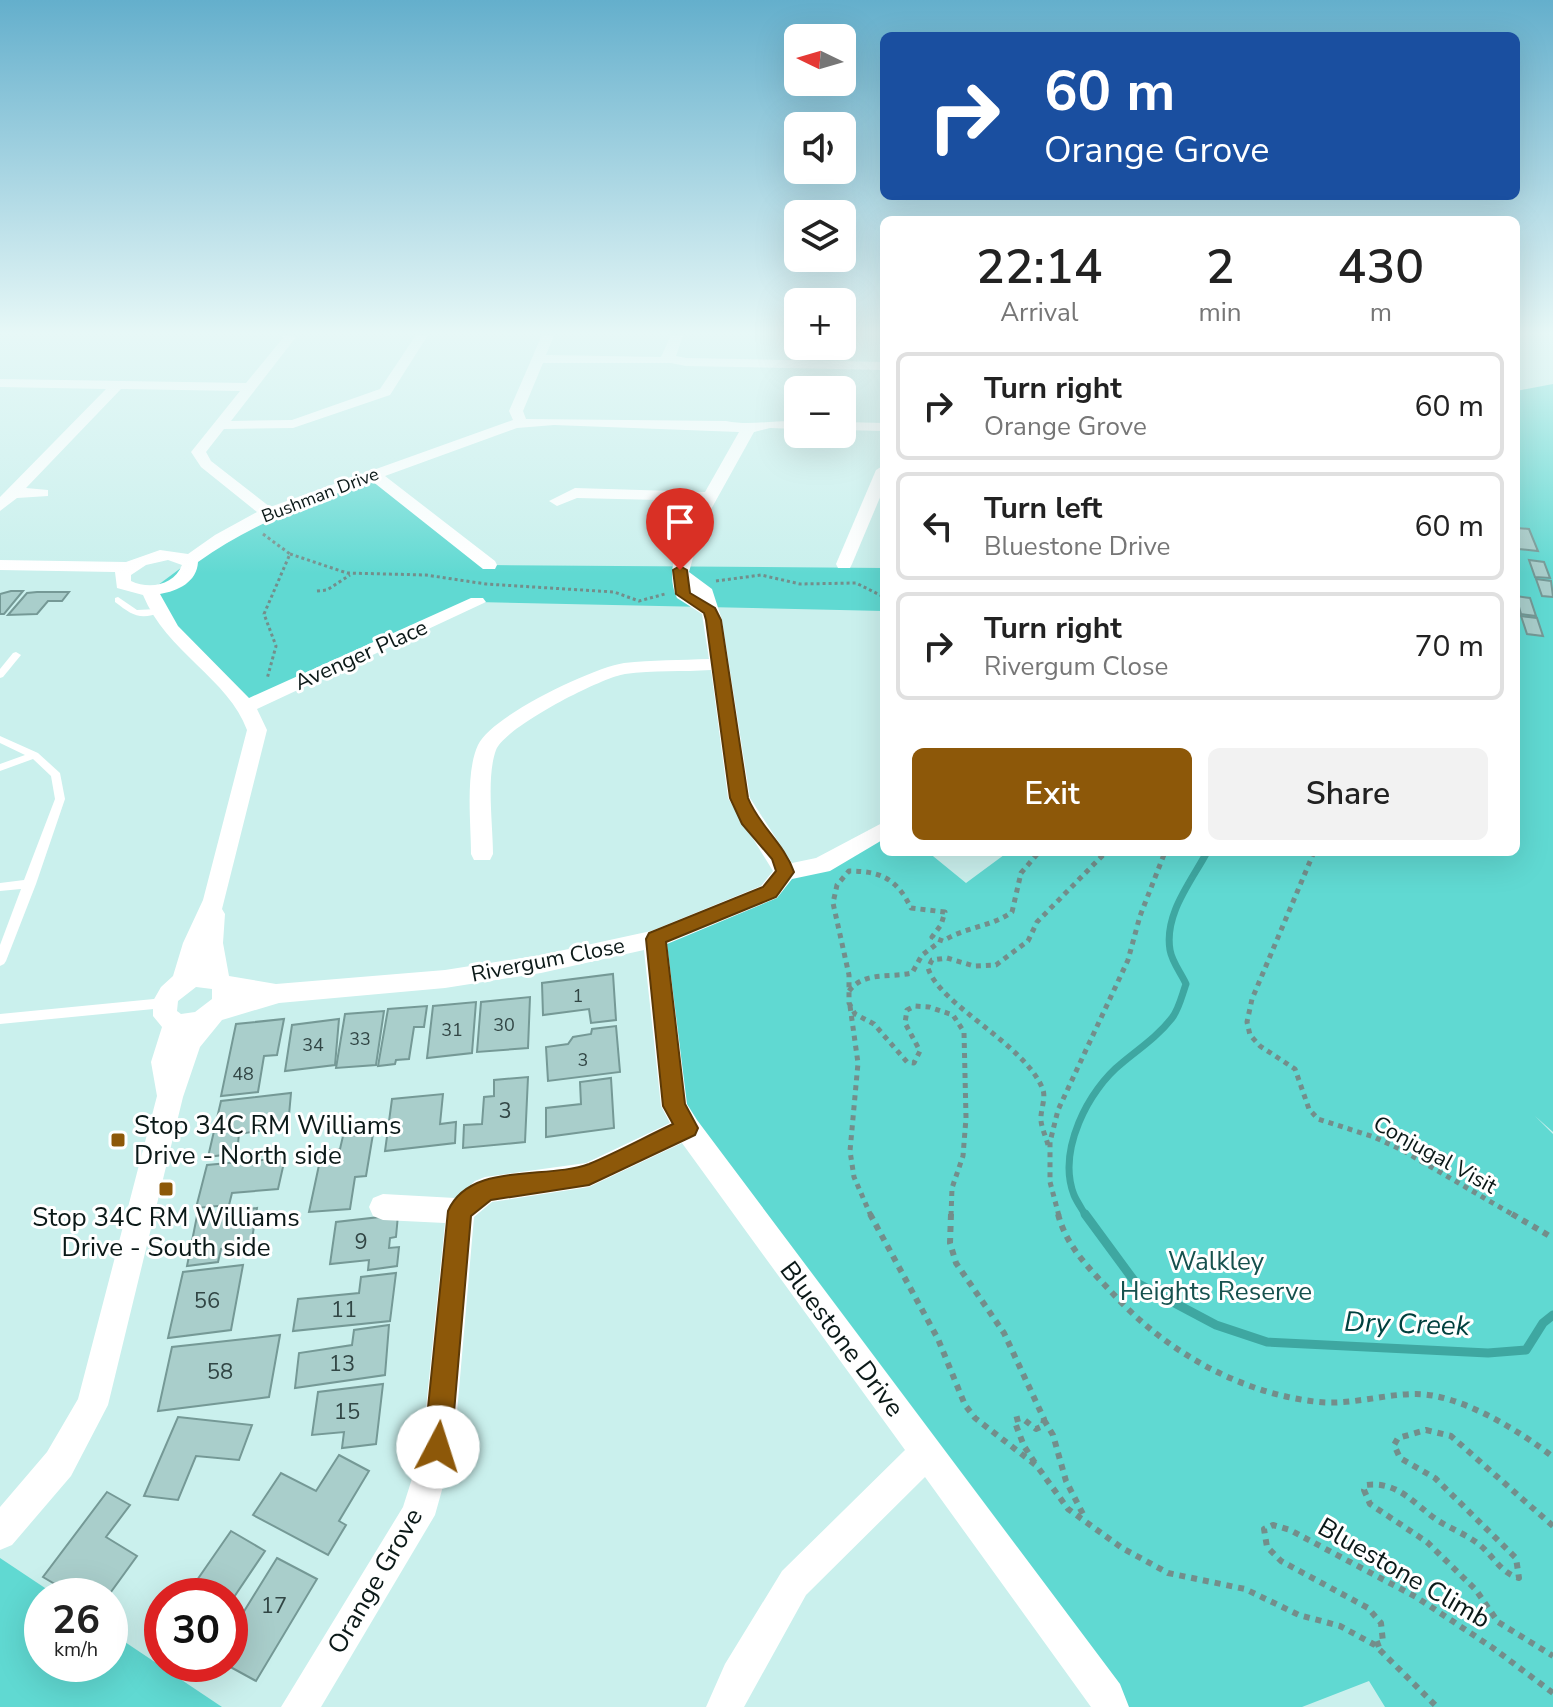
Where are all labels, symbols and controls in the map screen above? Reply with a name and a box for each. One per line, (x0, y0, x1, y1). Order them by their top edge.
north arrow (784, 24, 856, 96)
map controls (784, 24, 856, 448)
text: 60 m (1044, 53, 1175, 130)
icon: right (912, 64, 1016, 168)
button: sound (784, 112, 856, 184)
text: Orange Grove (1044, 126, 1269, 175)
button: layers (784, 200, 856, 272)
text: 22:14 (976, 234, 1103, 300)
text: 2 (1206, 234, 1234, 300)
text: 430 (1338, 234, 1424, 300)
button: + (784, 288, 856, 360)
text: Arrival (1000, 295, 1078, 330)
text: min (1199, 295, 1242, 330)
text: m (1370, 295, 1392, 330)
text: Turn right (984, 368, 1122, 409)
button: − (784, 376, 856, 448)
icon: right (916, 384, 960, 428)
text: 60 m (1415, 386, 1484, 427)
text: Orange Grove (984, 409, 1147, 444)
street label: Bushman Drive (258, 462, 382, 528)
pin (646, 488, 714, 570)
text: Turn left (984, 488, 1102, 529)
icon: arrive (658, 500, 702, 544)
icon: left (916, 504, 960, 548)
text: 60 m (1415, 506, 1484, 547)
text: Bluestone Drive (984, 529, 1170, 564)
text: Turn right (984, 608, 1122, 649)
street label: Avenger Place (290, 612, 432, 698)
icon: right (916, 624, 960, 668)
text: 70 m (1415, 626, 1484, 667)
text: Rivergum Close (984, 649, 1168, 684)
button: Exit (912, 748, 1192, 840)
button: Share (1208, 748, 1488, 840)
street label: Rivergum Close (469, 930, 627, 990)
house number: 1 (573, 984, 583, 1008)
house number: 30 (493, 1013, 515, 1037)
house number: 31 (441, 1018, 463, 1042)
house number: 33 (349, 1027, 371, 1051)
house number: 34 (302, 1033, 324, 1057)
house number: 3 (578, 1048, 588, 1072)
house number: 48 (232, 1062, 254, 1086)
house number: 3 (498, 1096, 512, 1126)
place label: Stop 34C RM Williams Drive - North side (134, 1108, 402, 1173)
street label: Conjugal Visit (1368, 1109, 1502, 1201)
marker: Stop 34C RM Williams Drive - North side (109, 1131, 127, 1149)
marker: Stop 34C RM Williams Drive - South side (157, 1180, 175, 1198)
place label: Stop 34C RM Williams Drive - South side (32, 1200, 300, 1265)
house number: 9 (354, 1227, 368, 1257)
park label: Walkley Heights Reserve (1120, 1244, 1312, 1309)
street label: Bluestone Drive (772, 1254, 912, 1424)
house number: 56 (194, 1286, 220, 1316)
house number: 11 (331, 1295, 357, 1325)
water label: Dry Creek (1344, 1303, 1471, 1345)
house number: 13 (329, 1349, 355, 1379)
house number: 58 (207, 1357, 233, 1387)
house number: 15 (334, 1397, 360, 1427)
position arrow (396, 1405, 480, 1489)
street label: Orange Grove (319, 1502, 431, 1660)
street label: Bluestone Climb (1311, 1509, 1497, 1637)
speed limit sign: 30 (144, 1578, 248, 1682)
house number: 17 (261, 1591, 287, 1621)
text: 26 (52, 1593, 100, 1647)
text: km/h (54, 1636, 98, 1663)

